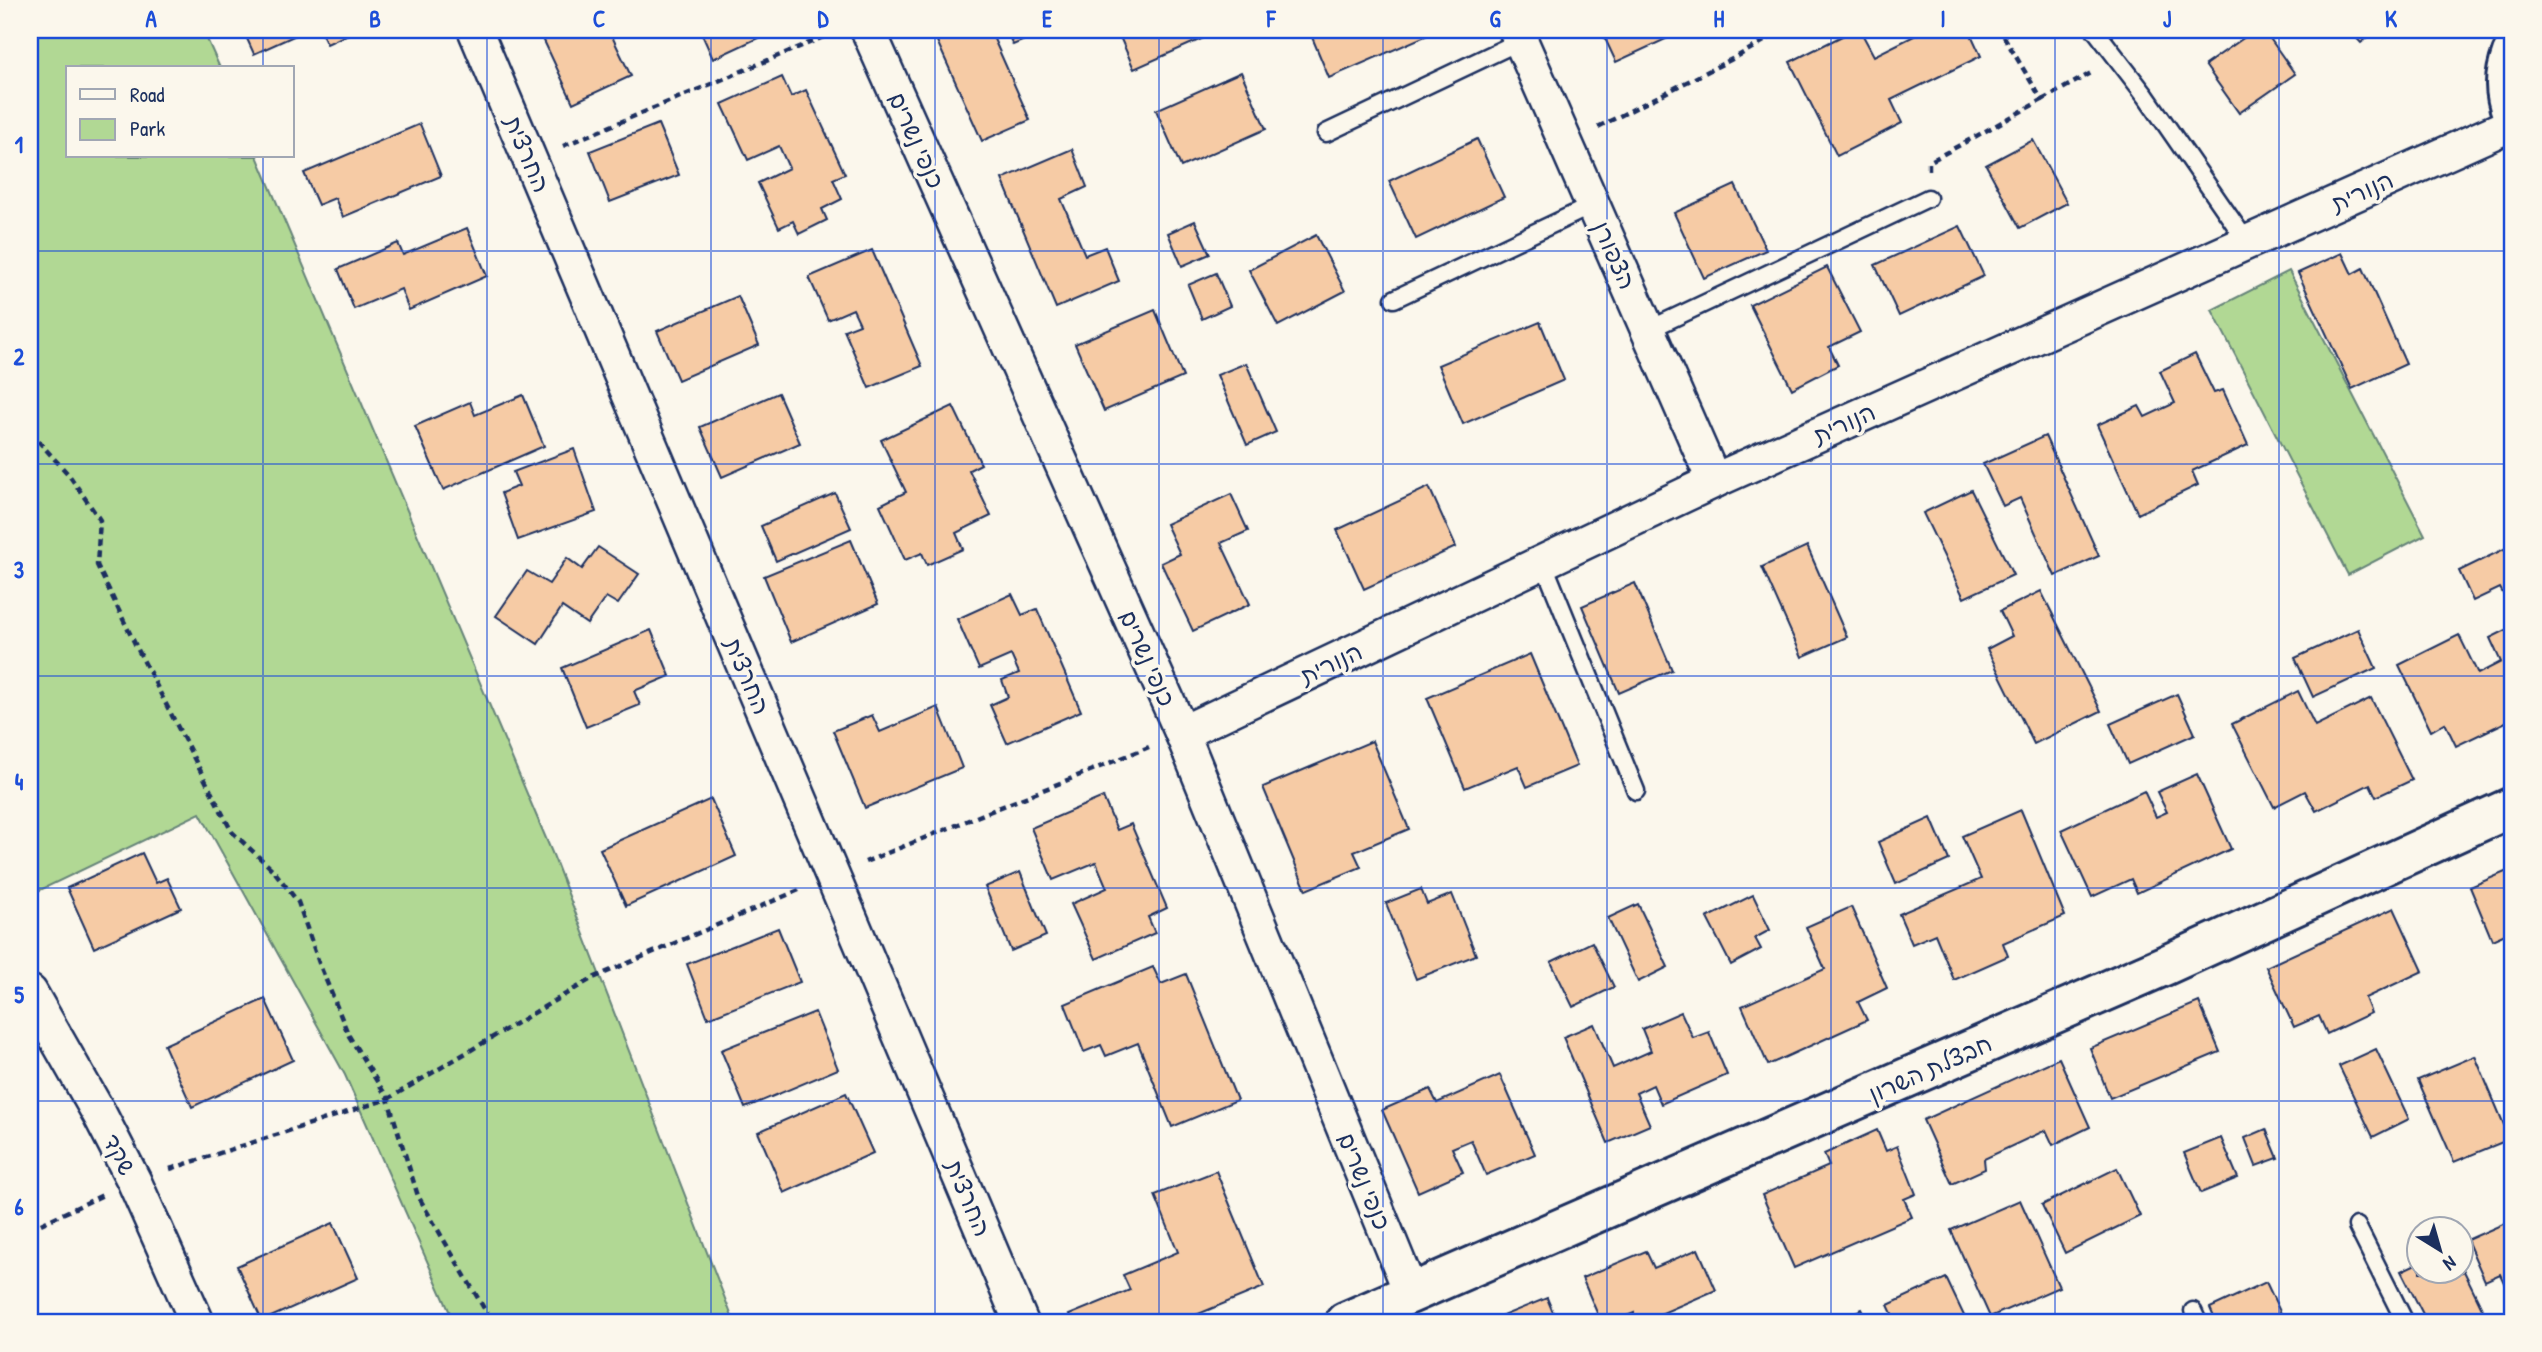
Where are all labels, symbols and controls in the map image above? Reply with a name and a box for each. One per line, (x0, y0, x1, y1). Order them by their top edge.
text: A (145, 3, 157, 34)
text: B (369, 3, 381, 34)
text: C (593, 3, 605, 34)
text: D (818, 3, 830, 34)
text: E (1042, 3, 1053, 34)
text: F (1266, 3, 1277, 34)
text: G (1489, 3, 1501, 34)
text: H (1714, 3, 1725, 34)
text: I (1940, 3, 1946, 34)
text: J (2163, 3, 2172, 34)
text: K (2385, 3, 2398, 34)
legend (66, 66, 294, 158)
text: Road (130, 80, 164, 109)
street label: כנפי נשרים (882, 87, 952, 193)
street label: החרצית (497, 109, 558, 197)
text: Park (130, 114, 165, 143)
text: 1 (15, 129, 23, 160)
street label: הנורית (2324, 163, 2398, 220)
street label: הצפורן (1586, 216, 1644, 294)
text: 2 (14, 341, 25, 372)
street label: הנורית (1806, 395, 1880, 452)
text: 3 (14, 554, 24, 585)
street label: כנפי נשרים (1113, 605, 1183, 711)
street label: החרצית (717, 631, 778, 719)
street label: הנורית (1293, 635, 1367, 692)
text: 4 (15, 766, 24, 797)
text: 5 (14, 979, 24, 1010)
street label: חבצלת השרון (1863, 1027, 1997, 1109)
street label: שקד (96, 1128, 144, 1180)
street label: כנפי נשרים (1331, 1128, 1399, 1234)
street label: החרצית (938, 1153, 999, 1241)
text: 6 (14, 1191, 24, 1222)
north arrow (2406, 1216, 2476, 1286)
text: N (2438, 1250, 2462, 1277)

